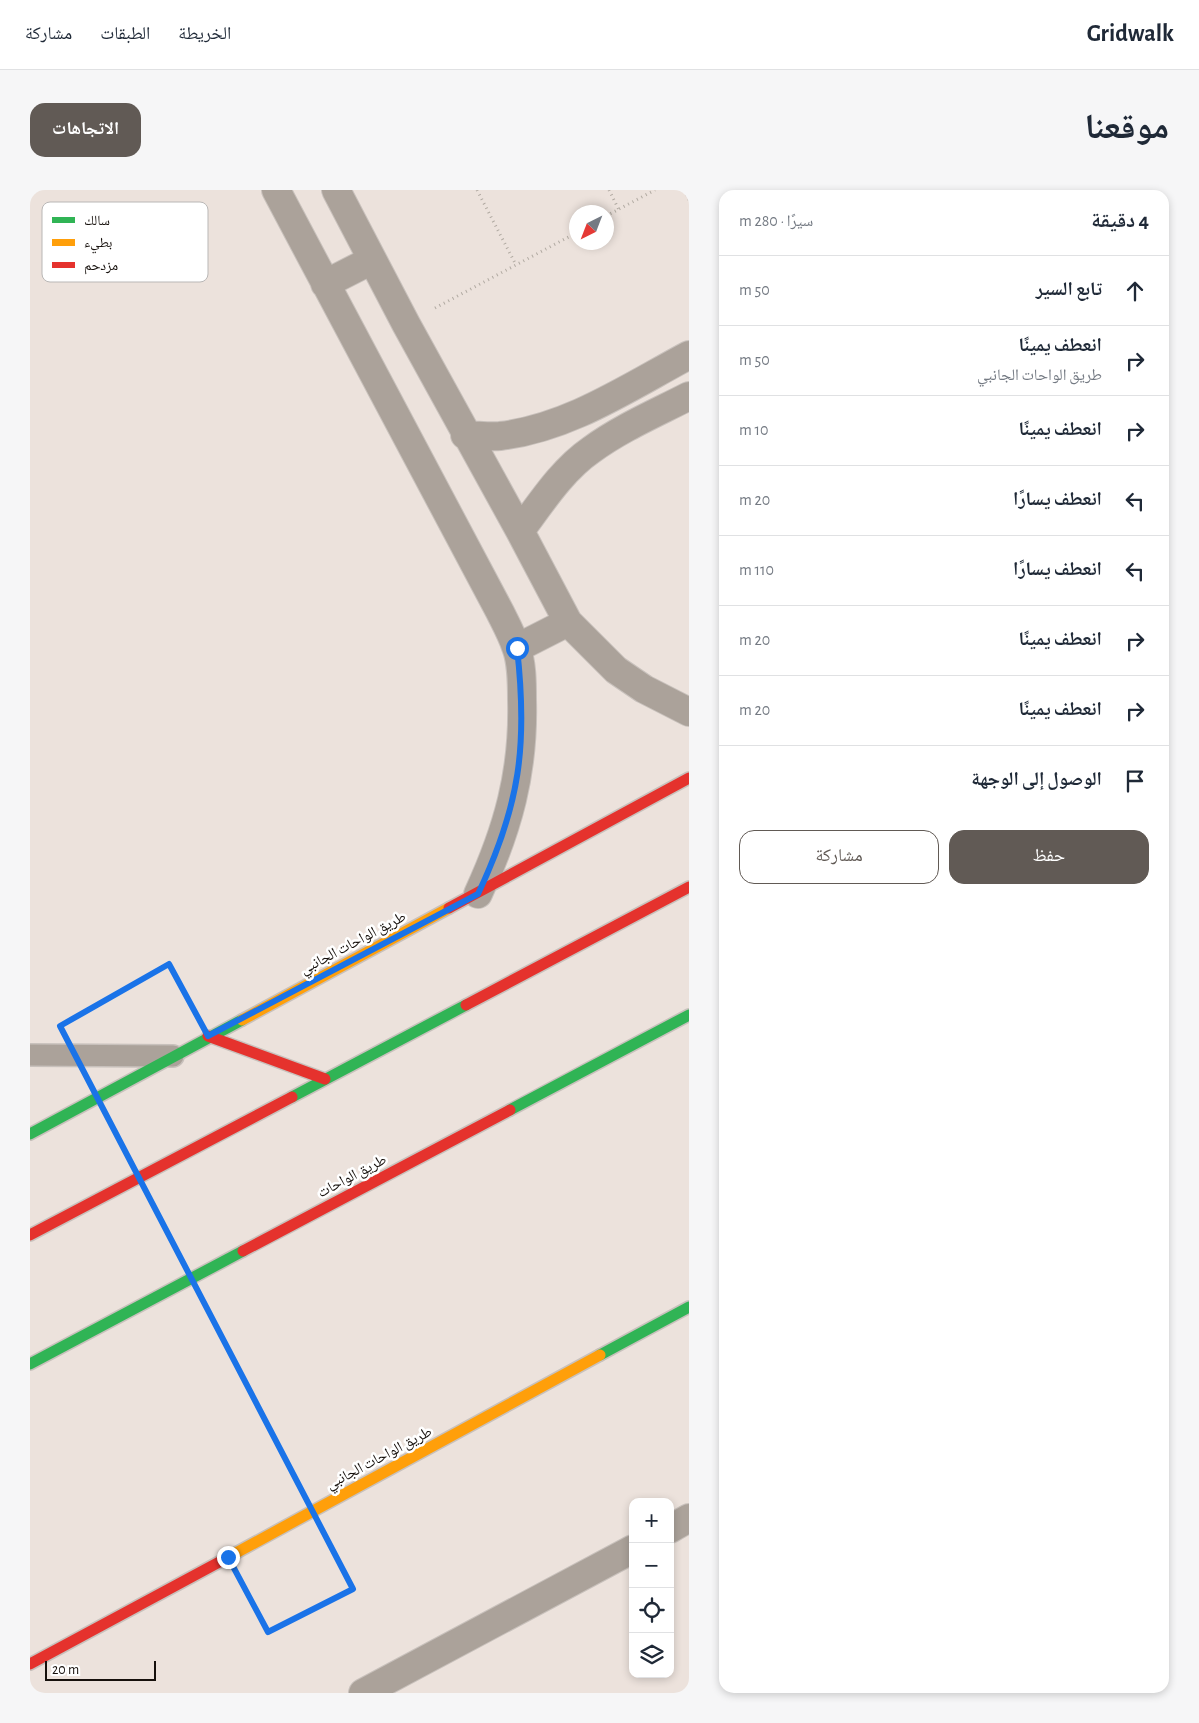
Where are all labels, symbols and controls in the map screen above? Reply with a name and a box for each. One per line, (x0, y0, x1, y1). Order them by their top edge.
text: Gridwalk (1087, 22, 1174, 46)
text: مشاركة (25, 25, 72, 43)
text: الطبقات (100, 25, 150, 43)
text: الخريطة (178, 25, 231, 43)
button: الاتجاهات (30, 103, 141, 157)
text: موقعنا (1084, 110, 1169, 145)
legend (42, 202, 208, 282)
north arrow (569, 205, 614, 250)
text: 4 دقيقة (1091, 210, 1149, 231)
text: سيرًا · 280 m (739, 213, 813, 229)
text: سالك (84, 214, 110, 228)
text: بطيء (84, 236, 113, 254)
text: مزدحم (84, 259, 118, 275)
icon: ahead (1121, 277, 1149, 305)
text: تابع السير (1036, 280, 1102, 299)
text: 50 m (739, 282, 770, 298)
text: انعطف يمينًا (1019, 336, 1102, 355)
icon: right (1121, 347, 1149, 375)
text: 50 m (739, 352, 770, 368)
text: طريق الواحات الجانبي (977, 367, 1102, 383)
icon: right (1121, 417, 1149, 445)
text: انعطف يمينًا (1019, 420, 1102, 439)
text: 10 m (739, 422, 768, 438)
icon: left (1121, 487, 1149, 515)
text: انعطف يسارًا (1013, 490, 1102, 509)
text: 20 m (739, 492, 770, 508)
icon: left (1121, 557, 1149, 585)
text: انعطف يسارًا (1013, 560, 1102, 579)
text: 110 m (739, 562, 774, 578)
icon: right (1121, 627, 1149, 655)
text: انعطف يمينًا (1019, 630, 1102, 649)
text: 20 m (739, 632, 770, 648)
route start (506, 637, 529, 660)
icon: right (1121, 697, 1149, 725)
text: انعطف يمينًا (1019, 700, 1102, 719)
text: 20 m (739, 702, 770, 718)
icon: arrive (1121, 767, 1149, 795)
text: الوصول إلى الوجهة (971, 770, 1102, 789)
button: مشاركة (739, 830, 939, 884)
button: حفظ (949, 830, 1149, 884)
street label: طريق الواحات الجانبي (298, 909, 410, 981)
street label: طريق الواحات (315, 1152, 390, 1202)
street label: طريق الواحات الجانبي (324, 1424, 436, 1496)
map controls (629, 1498, 674, 1678)
button: + (629, 1498, 674, 1543)
button: − (629, 1543, 674, 1588)
route end (217, 1546, 240, 1569)
button: locate (629, 1588, 674, 1633)
button: layers (629, 1633, 674, 1678)
scale bar (45, 1658, 156, 1681)
text: 20 m (52, 1663, 79, 1677)

